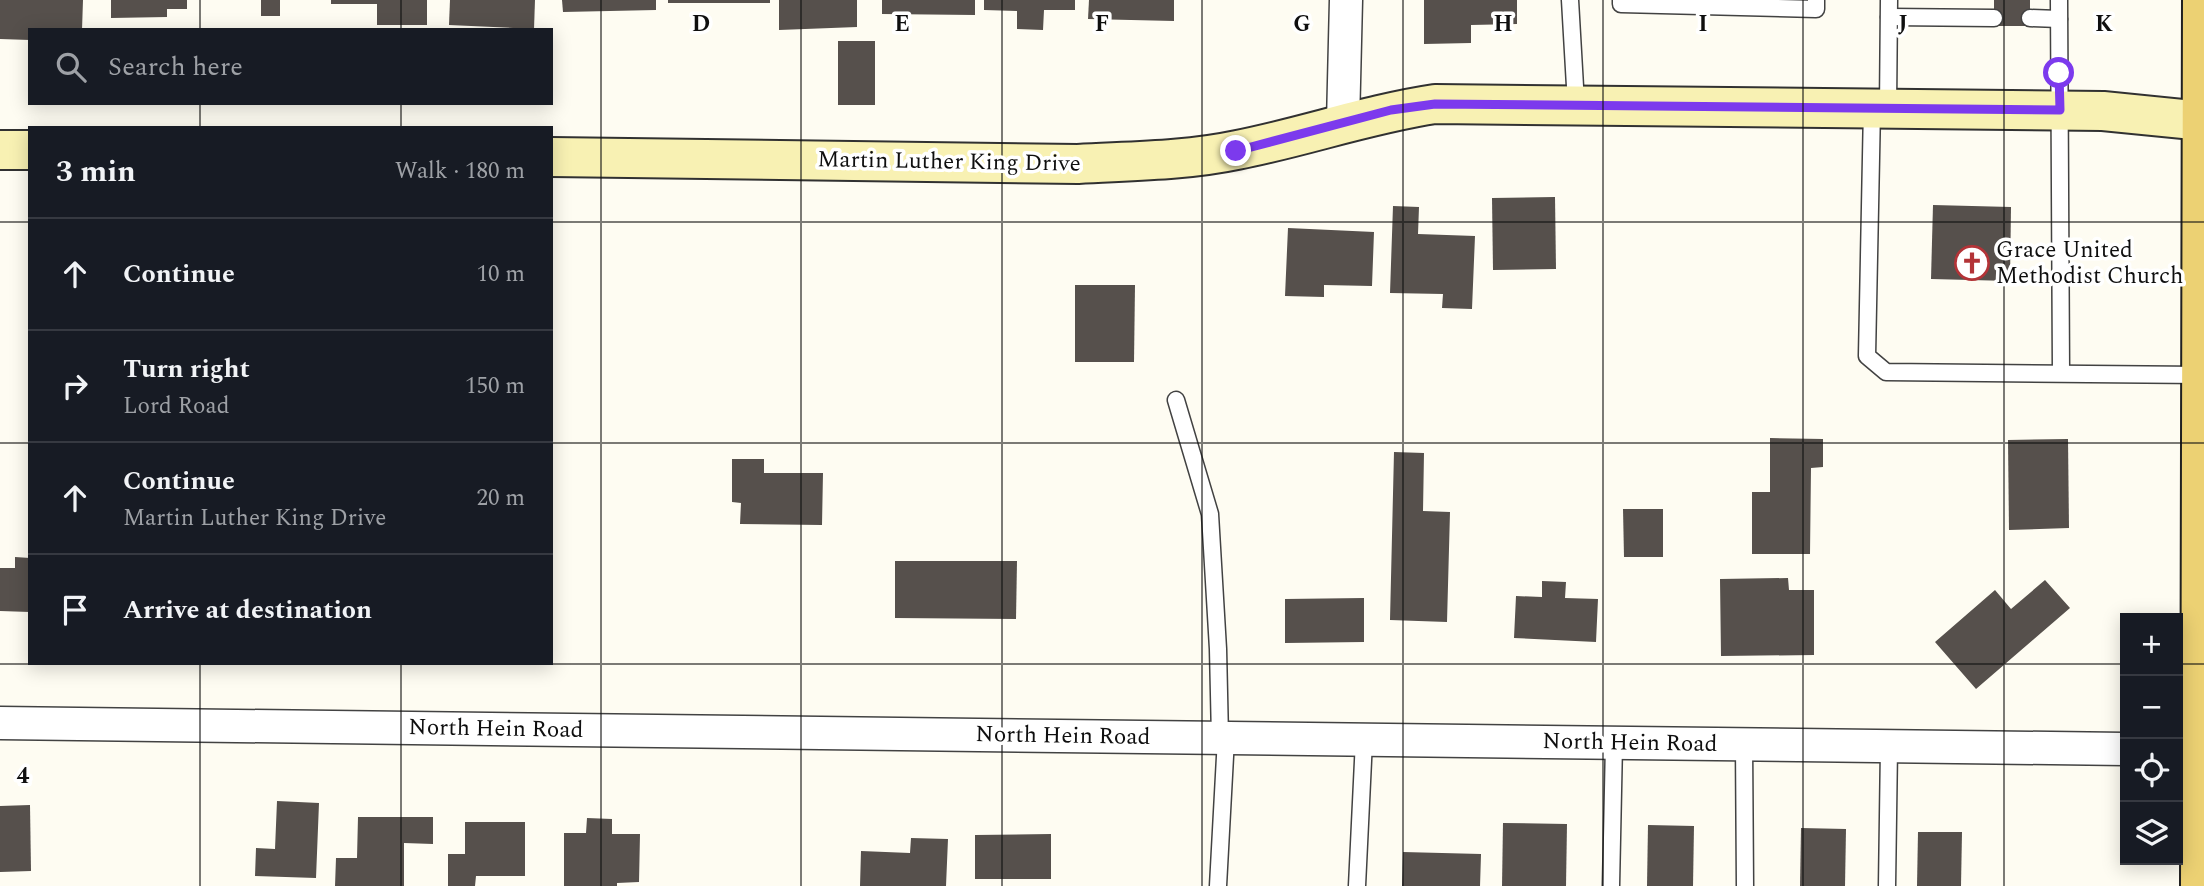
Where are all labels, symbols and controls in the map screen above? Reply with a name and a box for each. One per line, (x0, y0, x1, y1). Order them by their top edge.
text: D (692, 7, 710, 42)
text: E (894, 7, 910, 42)
text: F (1095, 7, 1109, 42)
text: G (1293, 7, 1311, 42)
text: H (1493, 7, 1513, 42)
text: I (1698, 7, 1708, 42)
text: J (1898, 7, 1908, 42)
text: K (2095, 7, 2113, 42)
search box (28, 28, 553, 105)
text: Search here (108, 47, 243, 87)
icon: search (52, 48, 90, 86)
route start (2043, 57, 2074, 88)
route end (1220, 135, 1251, 166)
street label: Martin Luther King Drive (817, 142, 1081, 182)
text: 3 min (56, 149, 136, 195)
text: Walk · 180 m (395, 154, 525, 189)
place label: Grace United Methodist Church (1996, 233, 2183, 294)
church icon: Grace United Methodist Church (1953, 244, 1991, 282)
text: Continue (123, 254, 235, 294)
icon: ahead (56, 255, 94, 293)
text: 10 m (476, 257, 525, 292)
text: Turn right (123, 349, 250, 389)
icon: right (56, 367, 94, 405)
text: 150 m (465, 369, 525, 404)
text: Lord Road (123, 389, 230, 424)
text: Continue (123, 461, 235, 501)
icon: ahead (56, 479, 94, 517)
text: 20 m (476, 481, 525, 516)
text: Martin Luther King Drive (123, 501, 386, 536)
text: Arrive at destination (123, 590, 372, 630)
icon: arrive (56, 591, 94, 629)
map controls (2120, 613, 2183, 865)
button: + (2120, 613, 2183, 676)
button: − (2120, 676, 2183, 739)
street label: North Hein Road (408, 710, 584, 748)
street label: North Hein Road (975, 717, 1151, 755)
street label: North Hein Road (1542, 724, 1718, 762)
button: locate (2120, 739, 2183, 802)
text: 4 (17, 759, 30, 794)
button: layers (2120, 802, 2183, 865)

